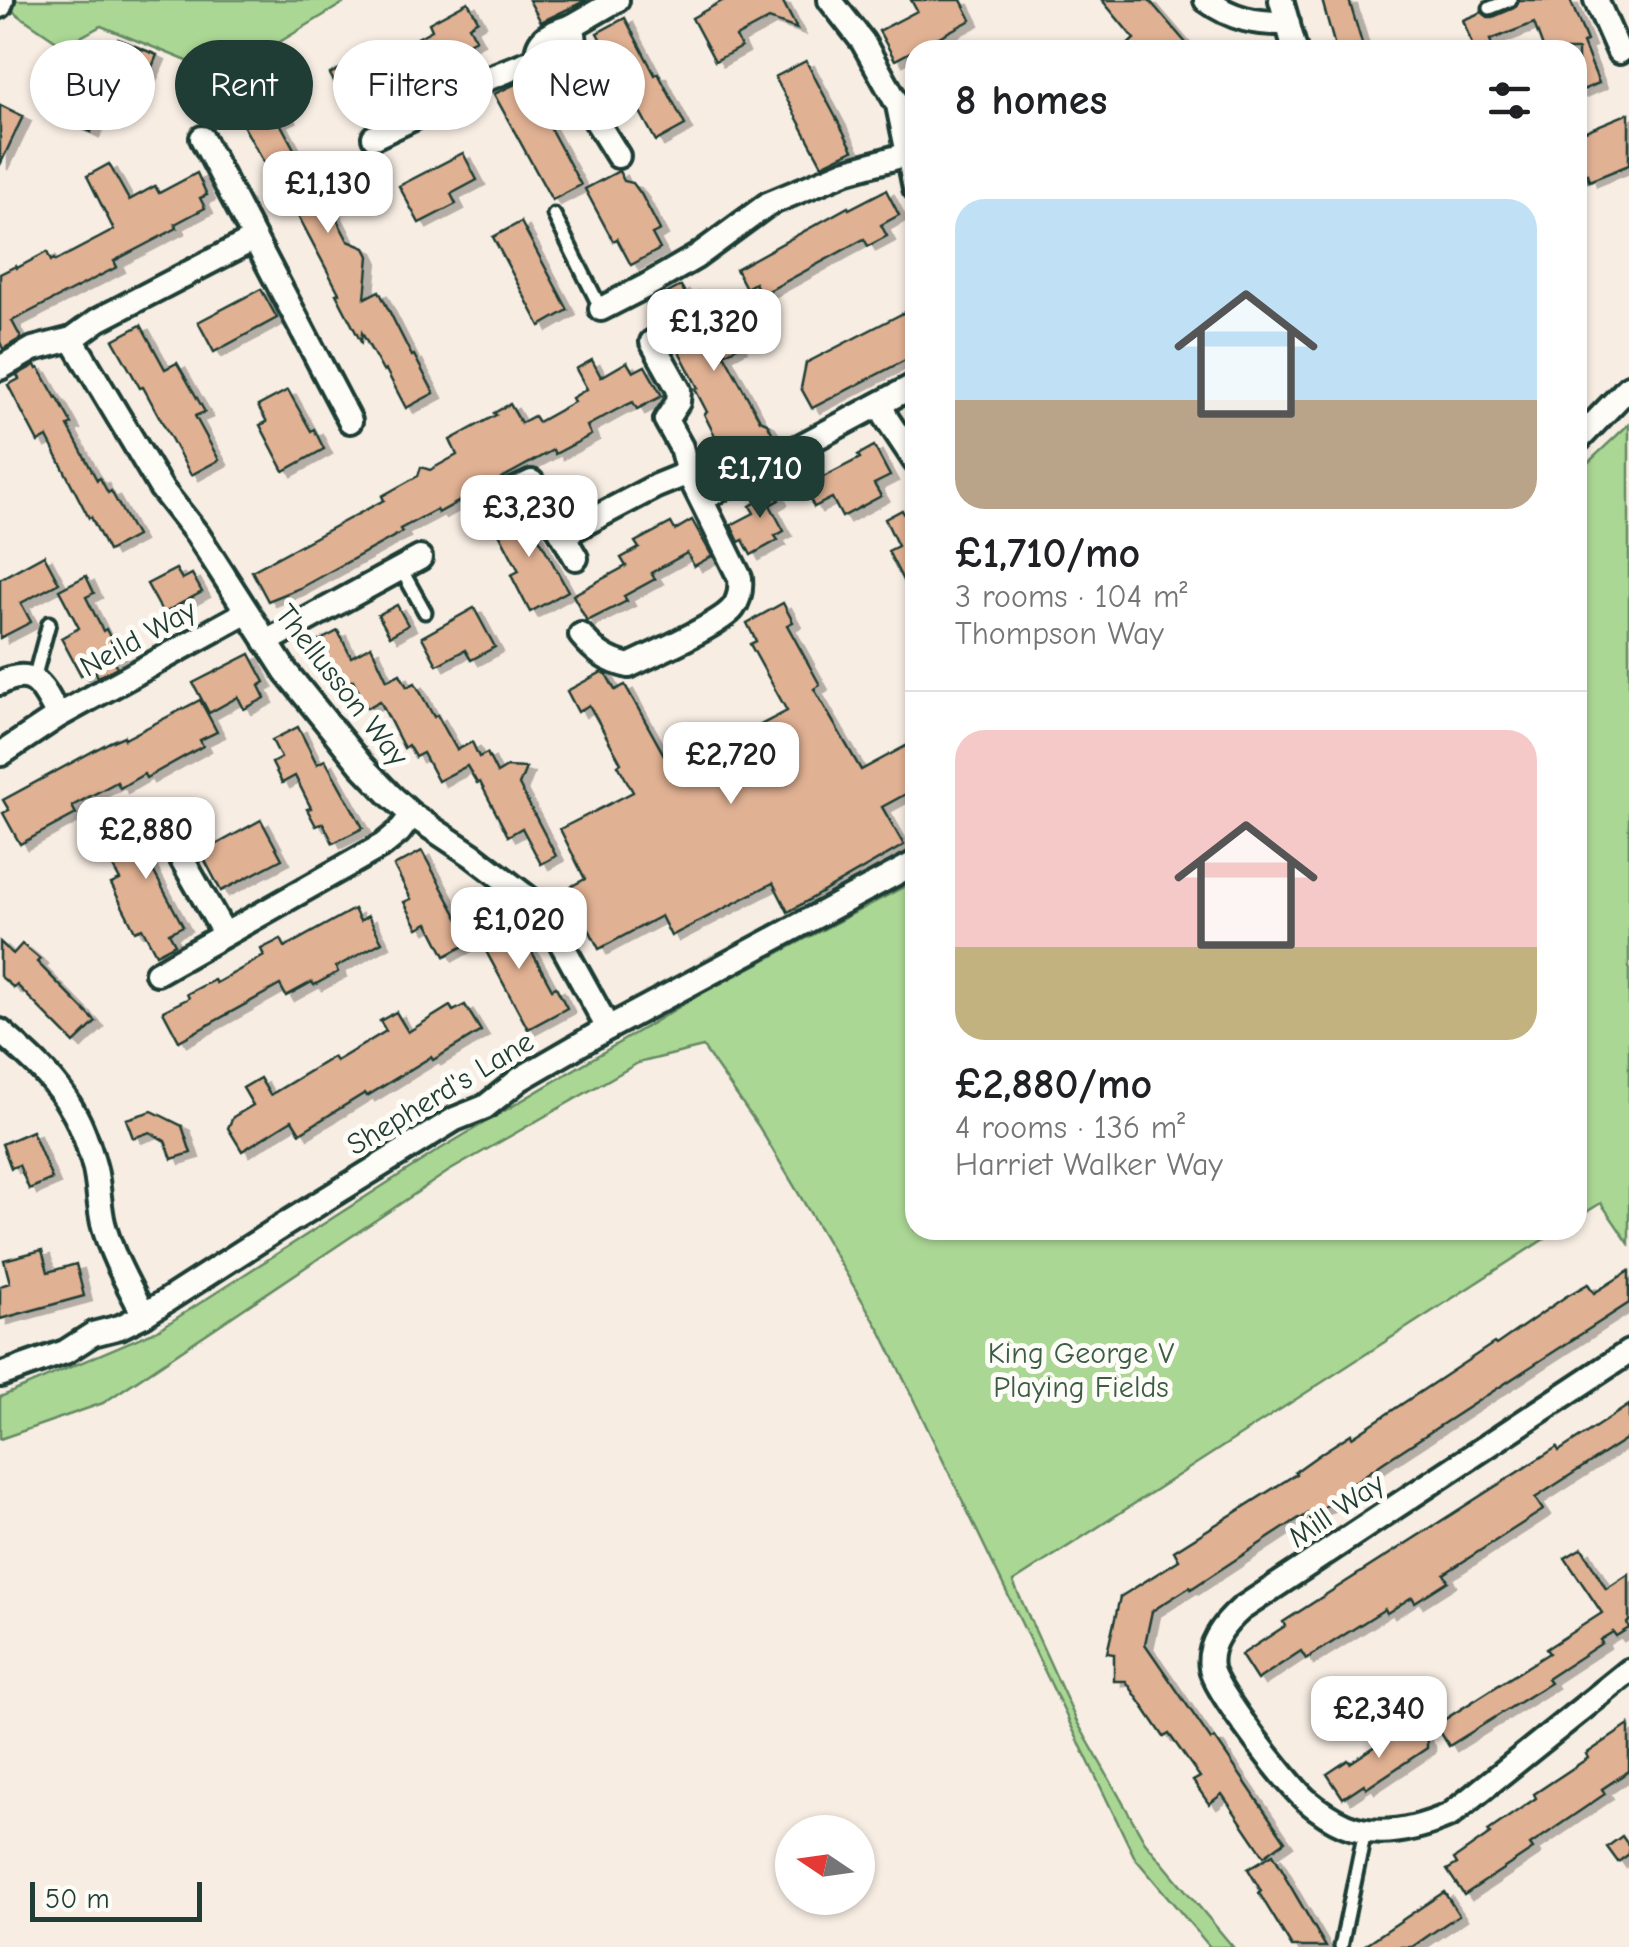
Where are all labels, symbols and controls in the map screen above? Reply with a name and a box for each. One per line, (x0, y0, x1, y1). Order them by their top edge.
chip: Buy (30, 40, 155, 130)
chip: Rent (175, 40, 313, 130)
chip: Filters (333, 40, 493, 130)
chip: New (513, 40, 645, 130)
icon: filters (1482, 73, 1537, 128)
text: 8 homes (955, 76, 1107, 125)
pin: £1,130 (247, 151, 409, 236)
text: £1,130 (285, 165, 371, 202)
icon: home (1156, 264, 1336, 444)
pin: £1,320 (633, 289, 795, 374)
text: £1,320 (669, 303, 759, 340)
pin: £1,710 (679, 436, 841, 521)
text: £1,710 (717, 450, 803, 487)
pin: £3,230 (448, 475, 610, 560)
text: £3,230 (483, 489, 575, 526)
text: £1,710/mo (955, 529, 1140, 578)
text: 3 rooms · 104 m² (955, 578, 1187, 615)
street label: Neild Way (74, 592, 203, 685)
street label: Thellusson Way (268, 598, 416, 774)
text: Thompson Way (955, 615, 1164, 652)
pin: £2,720 (650, 722, 812, 807)
text: £2,720 (685, 736, 777, 773)
icon: home (1156, 795, 1336, 975)
pin: £2,880 (65, 797, 227, 882)
text: £2,880 (99, 811, 193, 848)
pin: £1,020 (438, 887, 600, 972)
text: £1,020 (473, 901, 565, 938)
street label: Shepherd's Lane (341, 1024, 540, 1163)
text: £2,880/mo (955, 1060, 1152, 1109)
text: 4 rooms · 136 m² (955, 1109, 1185, 1146)
text: Harriet Walker Way (955, 1146, 1223, 1183)
park label: King George V Playing Fields (988, 1336, 1174, 1405)
street label: Mill Way (1282, 1465, 1391, 1555)
pin: £2,340 (1298, 1676, 1460, 1761)
text: £2,340 (1333, 1690, 1425, 1727)
north arrow (775, 1815, 875, 1915)
map controls (775, 1815, 875, 1915)
scale bar (30, 1877, 202, 1922)
text: 50 m (45, 1883, 110, 1915)

